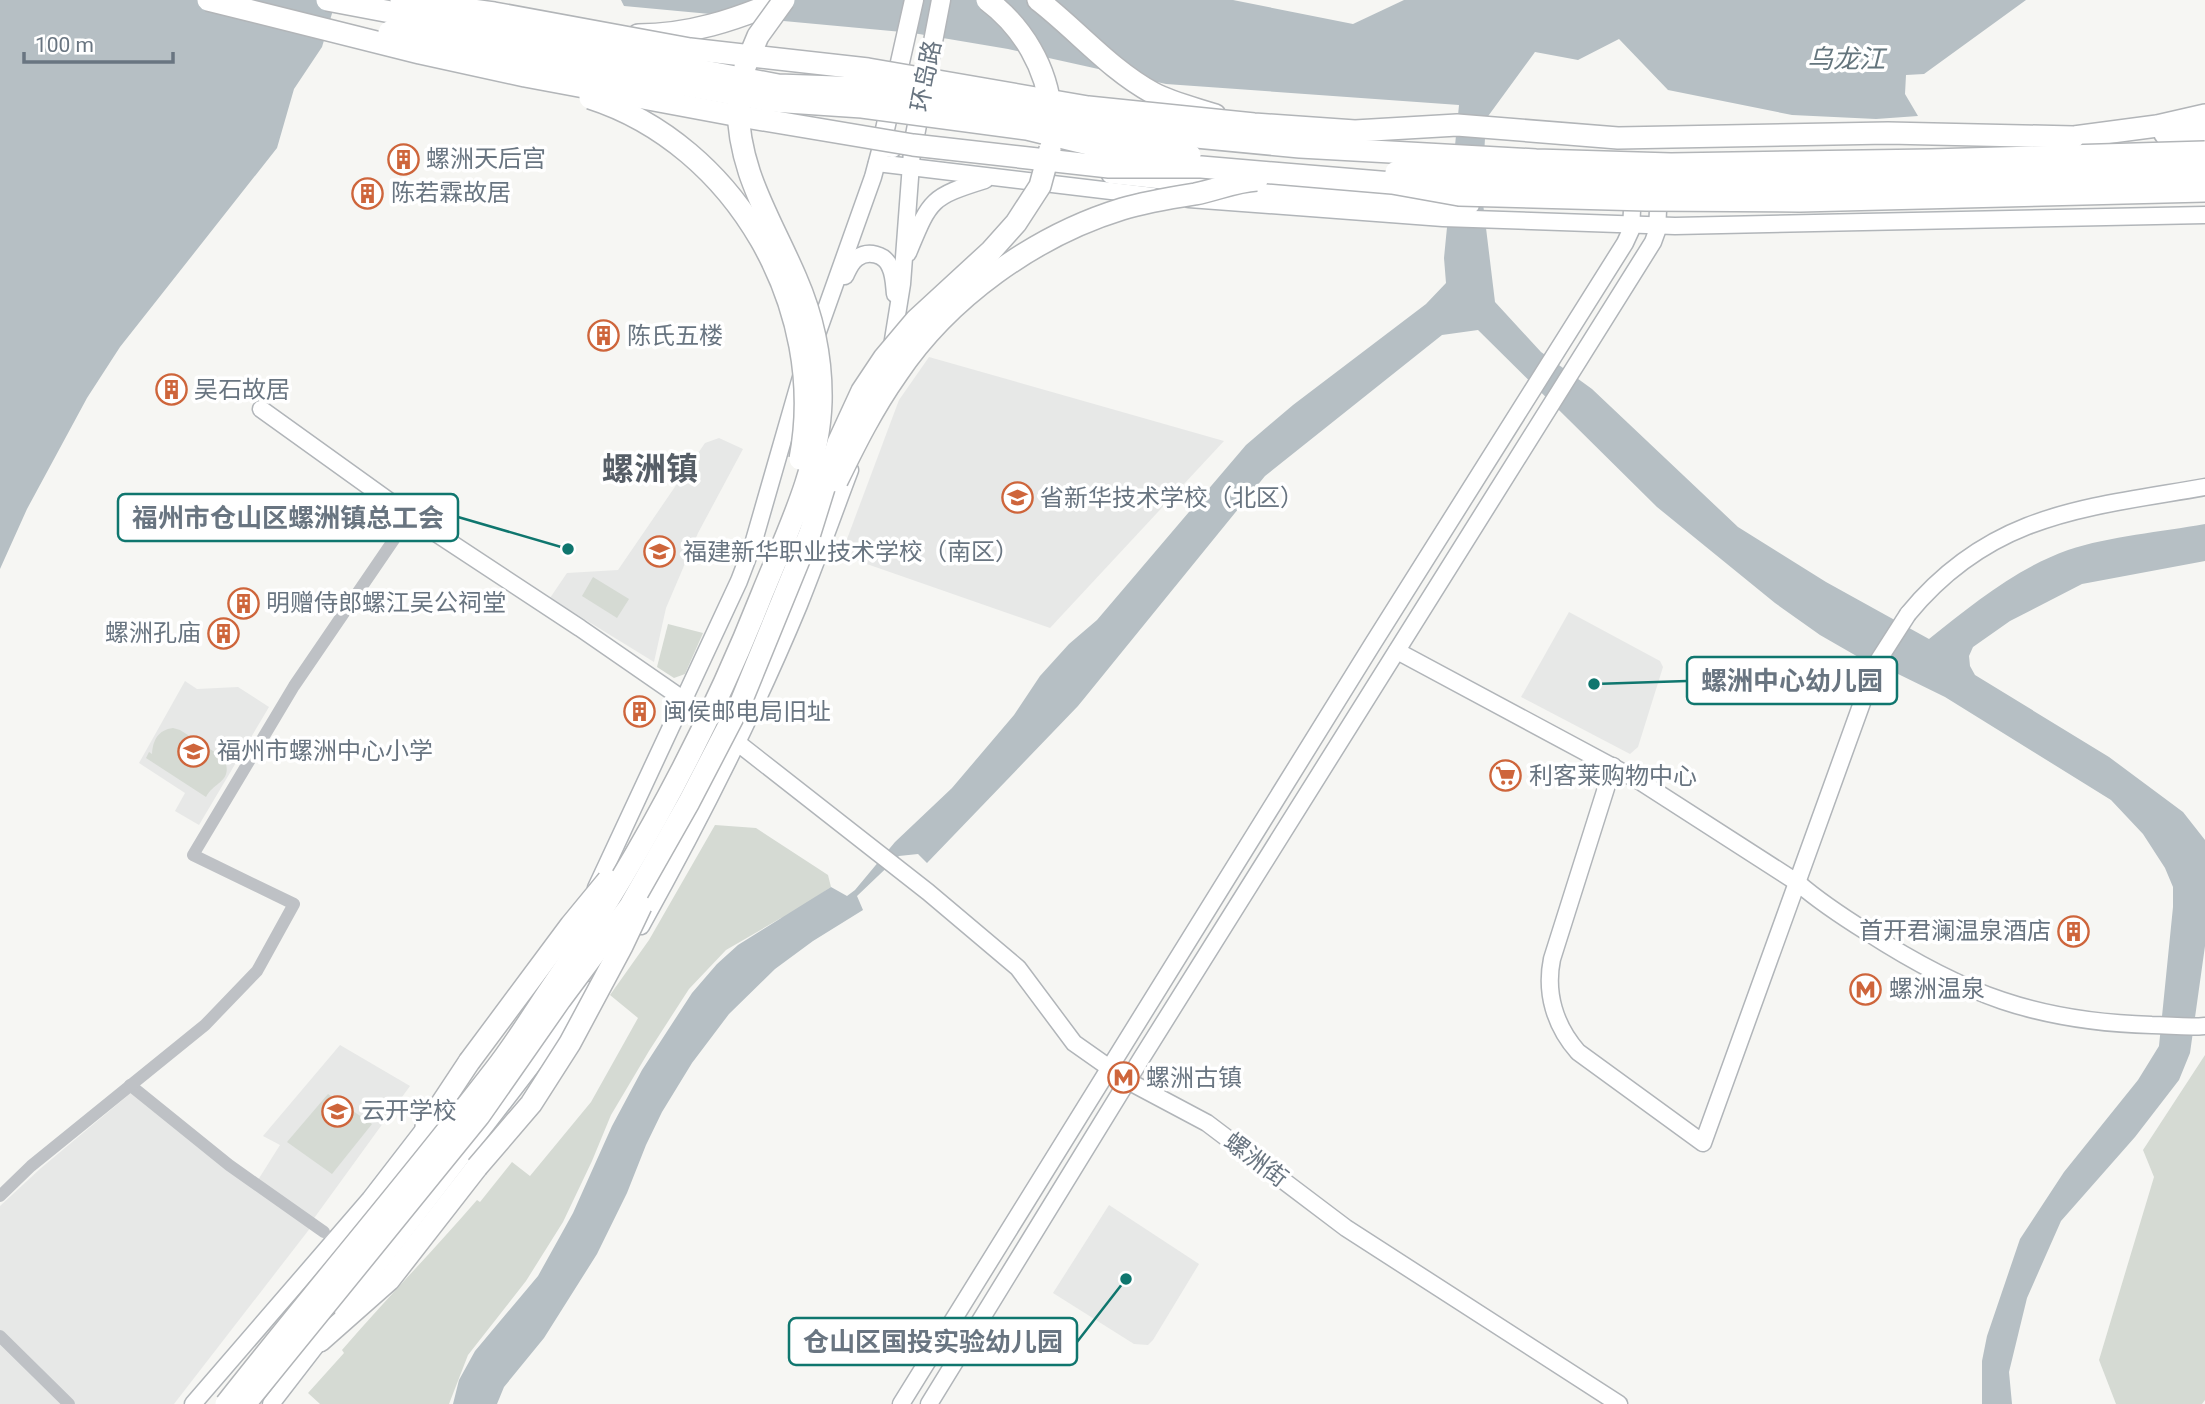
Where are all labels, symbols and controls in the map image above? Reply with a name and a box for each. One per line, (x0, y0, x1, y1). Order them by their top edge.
scale bar (24, 21, 173, 65)
text: 100 m (35, 33, 94, 57)
street label: 环岛路 (905, 38, 947, 114)
water label: 乌龙江 (1807, 44, 1888, 74)
building icon: 螺洲天后宫 (386, 142, 420, 176)
place label: 螺洲天后宫 (426, 145, 546, 173)
building icon: 陈若霖故居 (351, 176, 385, 210)
place label: 陈若霖故居 (391, 179, 511, 207)
building icon: 陈氏五楼 (587, 319, 621, 353)
place label: 陈氏五楼 (627, 322, 723, 350)
building icon: 吴石故居 (154, 373, 188, 407)
place label: 吴石故居 (194, 376, 290, 404)
district label: 螺洲镇 (602, 450, 698, 488)
school or university icon: 省新华技术学校（北区） (1000, 481, 1034, 515)
place label: 省新华技术学校（北区） (1040, 484, 1304, 512)
callout: 福州市仓山区螺洲镇总工会 (118, 494, 458, 541)
text: 福州市仓山区螺洲镇总工会 (132, 503, 444, 533)
school or university icon: 福建新华职业技术学校（南区） (643, 535, 677, 569)
place label: 福建新华职业技术学校（南区） (683, 538, 1019, 566)
building icon: 明赠侍郎螺江吴公祠堂 (226, 586, 260, 620)
place label: 明赠侍郎螺江吴公祠堂 (266, 589, 506, 617)
building icon: 螺洲孔庙 (207, 616, 241, 650)
place label: 螺洲孔庙 (105, 619, 201, 647)
callout: 螺洲中心幼儿园 (1687, 657, 1897, 704)
text: 螺洲中心幼儿园 (1701, 666, 1883, 696)
building icon: 闽侯邮电局旧址 (623, 695, 657, 729)
place label: 闽侯邮电局旧址 (663, 698, 831, 726)
school or university icon: 福州市螺洲中心小学 (177, 734, 211, 768)
place label: 福州市螺洲中心小学 (217, 737, 433, 765)
supermarket icon: 利客莱购物中心 (1489, 759, 1523, 793)
place label: 利客莱购物中心 (1529, 762, 1697, 790)
building icon: 首开君澜温泉酒店 (2057, 914, 2091, 948)
place label: 首开君澜温泉酒店 (1859, 917, 2051, 945)
metro station icon: 螺洲温泉 (1849, 972, 1883, 1006)
place label: 螺洲温泉 (1889, 975, 1985, 1003)
metro station icon: 螺洲古镇 (1106, 1061, 1140, 1095)
place label: 螺洲古镇 (1146, 1064, 1242, 1092)
school or university icon: 云开学校 (321, 1094, 355, 1128)
place label: 云开学校 (361, 1097, 457, 1125)
street label: 螺洲街 (1219, 1127, 1293, 1193)
callout: 仓山区国投实验幼儿园 (789, 1318, 1077, 1365)
text: 仓山区国投实验幼儿园 (803, 1327, 1063, 1357)

